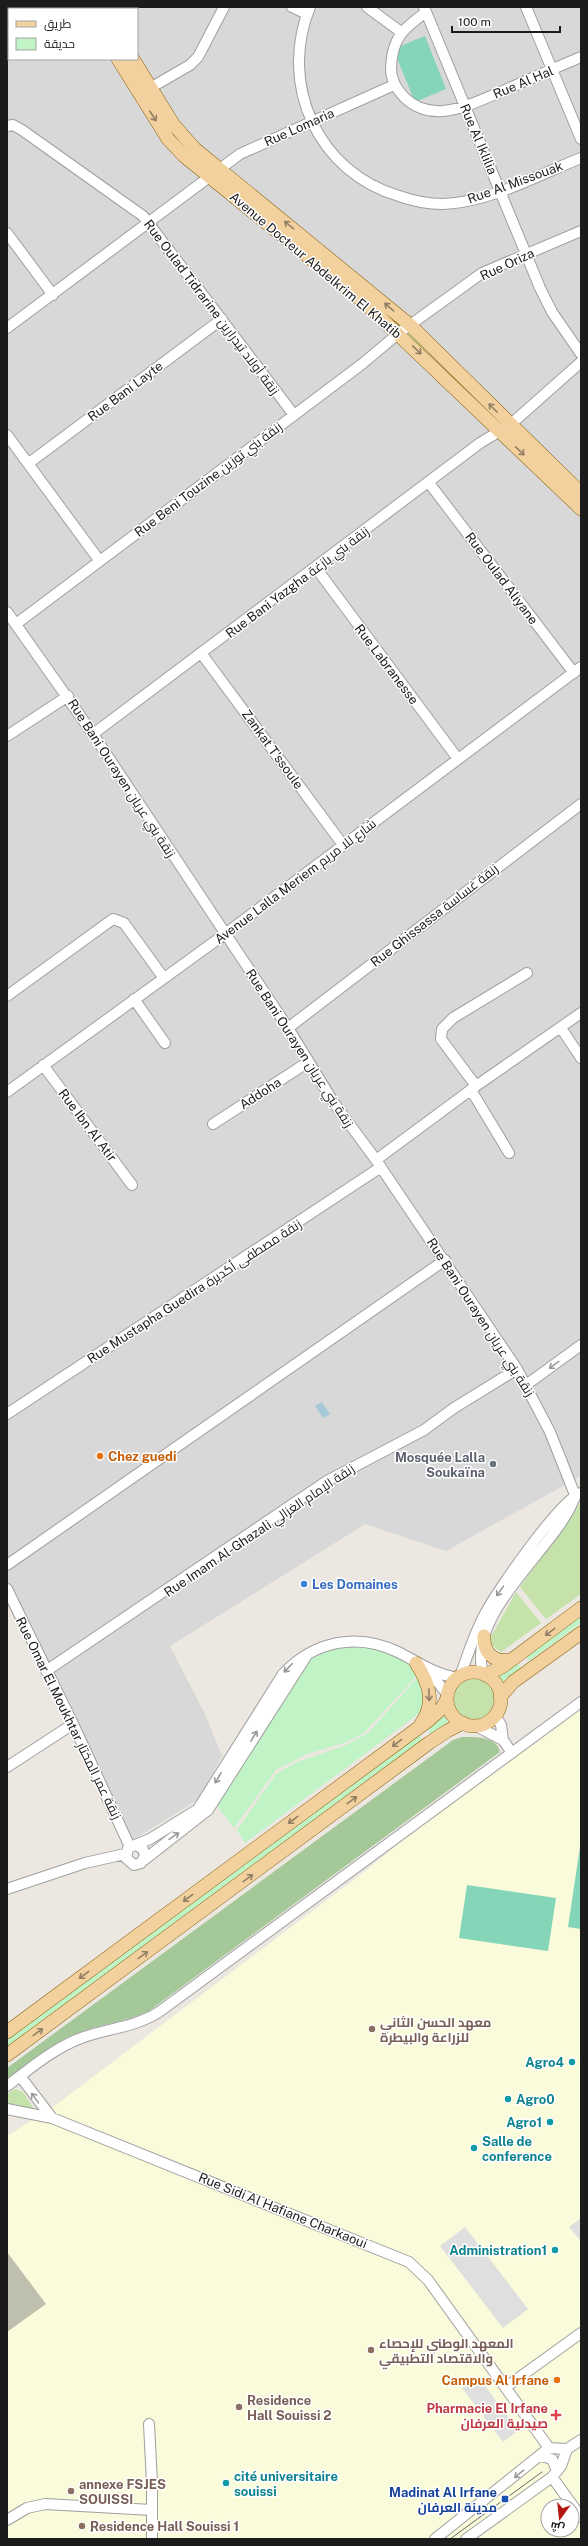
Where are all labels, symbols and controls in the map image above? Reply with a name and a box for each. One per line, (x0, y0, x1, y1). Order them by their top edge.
legend (8, 8, 138, 60)
scale bar (452, 8, 560, 34)
text: 100 m (458, 15, 491, 29)
text: طريق (44, 17, 72, 31)
text: حديقة (44, 37, 75, 51)
street label: Rue Al Hal (491, 63, 556, 102)
street label: Rue Al Iklilia (457, 102, 500, 177)
street label: Rue Lomaria (262, 105, 337, 150)
one-way arrow (149, 110, 157, 121)
street label: Rue Al Missouak (466, 158, 565, 207)
street label: Avenue Docteur Abdelkrim El Khatib (227, 189, 405, 342)
street label: Rue Oulad Tidrarine زنقة أولاد تيدرارين (141, 216, 283, 398)
one-way arrow (283, 220, 294, 229)
street label: Rue Oriza (478, 245, 537, 283)
one-way arrow (384, 303, 395, 312)
one-way arrow (412, 345, 422, 355)
street label: Rue Bani Layte (85, 358, 166, 424)
one-way arrow (488, 403, 497, 413)
street label: Rue Beni Touzine زنقة بني توزين (132, 419, 287, 542)
one-way arrow (515, 446, 525, 455)
street label: Rue Bani Yazgha زنقة بني يازغة (223, 524, 374, 644)
street label: Rue Oulad Aliyane (462, 529, 541, 627)
street label: Rue Labranesse (352, 621, 422, 707)
street label: Rue Bani Ourayen زنقة بني عريان (62, 696, 178, 862)
street label: Zankat T'ssoule (239, 707, 306, 792)
street label: Avenue Lalla Meriem شارع للا مريم (212, 816, 380, 949)
street label: Rue Ghissassa زنقة غساسة (368, 861, 501, 970)
street label: Rue Bani Ourayen زنقة بني عريان (240, 966, 356, 1132)
street label: Addoha (237, 1074, 284, 1112)
street label: Rue Ibn Al Atir (55, 1086, 120, 1165)
street label: Rue Mustapha Guedira زنقة مصطفى أكديرة (84, 1216, 304, 1366)
street label: Rue Bani Ourayen زنقة بني عريان (421, 1235, 537, 1401)
one-way arrow (548, 1361, 559, 1369)
place label: Chez guedi (108, 1449, 176, 1464)
place label: Mosquée Lalla Soukaïna (395, 1450, 485, 1480)
marker: Chez guedi (95, 1451, 105, 1461)
marker: Mosquée Lalla Soukaïna (488, 1459, 498, 1469)
street label: Rue Imam Al-Ghazali زنقة الإمام الغزالي (161, 1461, 359, 1602)
place label: Les Domaines (312, 1577, 398, 1592)
marker: Les Domaines (299, 1579, 309, 1589)
one-way arrow (496, 1585, 504, 1596)
street label: Rue Omar El Moukhtar زنقة عمر المختار (13, 1615, 124, 1822)
one-way arrow (544, 1628, 555, 1636)
one-way arrow (284, 1663, 293, 1673)
one-way arrow (426, 1688, 433, 1701)
one-way arrow (250, 1730, 258, 1741)
one-way arrow (392, 1739, 403, 1747)
one-way arrow (213, 1772, 221, 1784)
one-way arrow (347, 1796, 358, 1805)
one-way arrow (287, 1816, 298, 1825)
one-way arrow (169, 1832, 180, 1840)
one-way arrow (242, 1874, 253, 1882)
one-way arrow (183, 1894, 194, 1902)
one-way arrow (137, 1951, 148, 1959)
one-way arrow (78, 1971, 89, 1979)
place label: معهد الحسن الثاني للزراعة والبيطرة (380, 2015, 491, 2046)
marker: معهد الحسن الثاني للزراعة والبيطرة (367, 2024, 377, 2034)
one-way arrow (33, 2028, 44, 2036)
place label: Agro4 (525, 2055, 564, 2070)
marker: Agro4 (567, 2057, 577, 2067)
place label: Agro0 (516, 2092, 555, 2107)
one-way arrow (31, 2093, 39, 2104)
marker: Agro0 (503, 2094, 513, 2104)
place label: Agro1 (506, 2115, 542, 2130)
marker: Agro1 (545, 2117, 555, 2127)
place label: Salle de conference (482, 2134, 552, 2164)
marker: Salle de conference (469, 2143, 479, 2153)
street label: Rue Sidi Al Hafiane Charkaoui (196, 2170, 369, 2251)
place label: Administration1 (449, 2243, 547, 2258)
marker: Administration1 (550, 2245, 560, 2255)
place label: المعهد الوطني للإحصاء والاقتصاد التطبيقي (379, 2336, 514, 2370)
marker: المعهد الوطني للإحصاء والاقتصاد التطبيقي (366, 2345, 376, 2355)
place label: Campus Al Irfane (441, 2373, 549, 2388)
marker: Campus Al Irfane (552, 2375, 562, 2385)
place label: Residence Hall Souissi 2 (247, 2393, 332, 2423)
place label: Pharmacie El Irfane صيدلية العرفان (426, 2401, 548, 2431)
marker: Residence Hall Souissi 2 (234, 2402, 244, 2412)
marker: Pharmacie El Irfane صيدلية العرفان (551, 2410, 561, 2420)
place label: cité universitaire souissi (234, 2469, 338, 2499)
one-way arrow (514, 2469, 525, 2478)
place label: annexe FSJES SOUISSI (79, 2477, 166, 2507)
marker: cité universitaire souissi (221, 2478, 231, 2488)
place label: Madinat Al Irfane مدينة العرفان (389, 2485, 497, 2515)
marker: annexe FSJES SOUISSI (66, 2486, 76, 2496)
marker: Madinat Al Irfane مدينة العرفان (500, 2494, 510, 2504)
north arrow (540, 2498, 580, 2538)
place label: ٍResidence Hall Souissi 1 (90, 2519, 239, 2534)
text: ش (549, 2519, 566, 2535)
marker: ٍResidence Hall Souissi 1 (77, 2521, 87, 2531)

